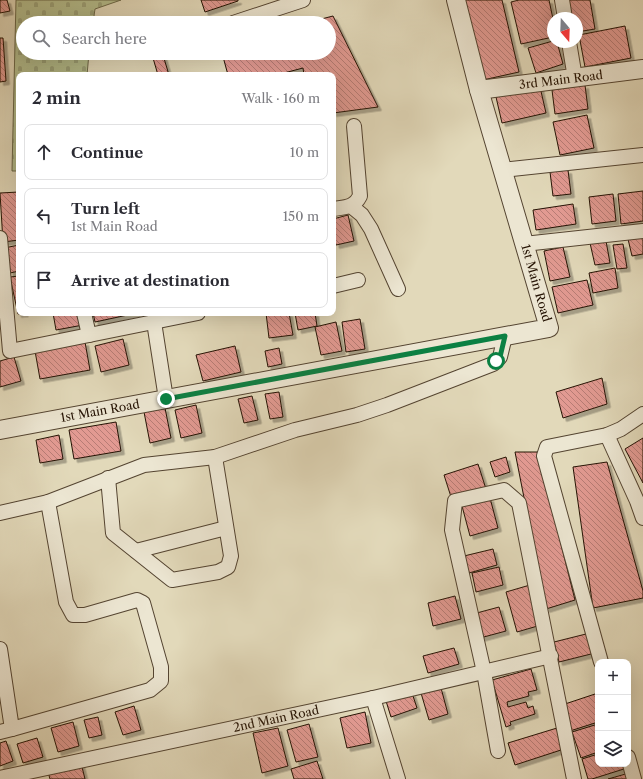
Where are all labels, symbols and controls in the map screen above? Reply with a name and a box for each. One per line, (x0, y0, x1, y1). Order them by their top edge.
north arrow (547, 12, 583, 48)
search box (16, 16, 336, 60)
icon: search (30, 27, 52, 49)
text: Search here (62, 29, 147, 48)
street label: 3rd Main Road (518, 67, 604, 92)
text: 2 min (32, 88, 81, 108)
text: Walk · 160 m (241, 90, 320, 106)
icon: ahead (33, 141, 55, 163)
text: Continue (71, 143, 143, 162)
text: 10 m (290, 144, 319, 160)
text: Turn left (71, 199, 140, 218)
icon: left (33, 205, 55, 227)
text: 150 m (283, 208, 319, 224)
text: 1st Main Road (71, 218, 158, 234)
street label: 1st Main Road (518, 242, 555, 324)
icon: arrive (33, 269, 55, 291)
text: Arrive at destination (71, 271, 230, 290)
route start (487, 352, 505, 370)
route end (157, 390, 175, 408)
street label: 1st Main Road (59, 396, 141, 425)
map controls (595, 659, 631, 767)
button: + (595, 659, 631, 695)
button: − (595, 695, 631, 731)
street label: 2nd Main Road (232, 702, 321, 735)
button: layers (595, 731, 631, 767)

